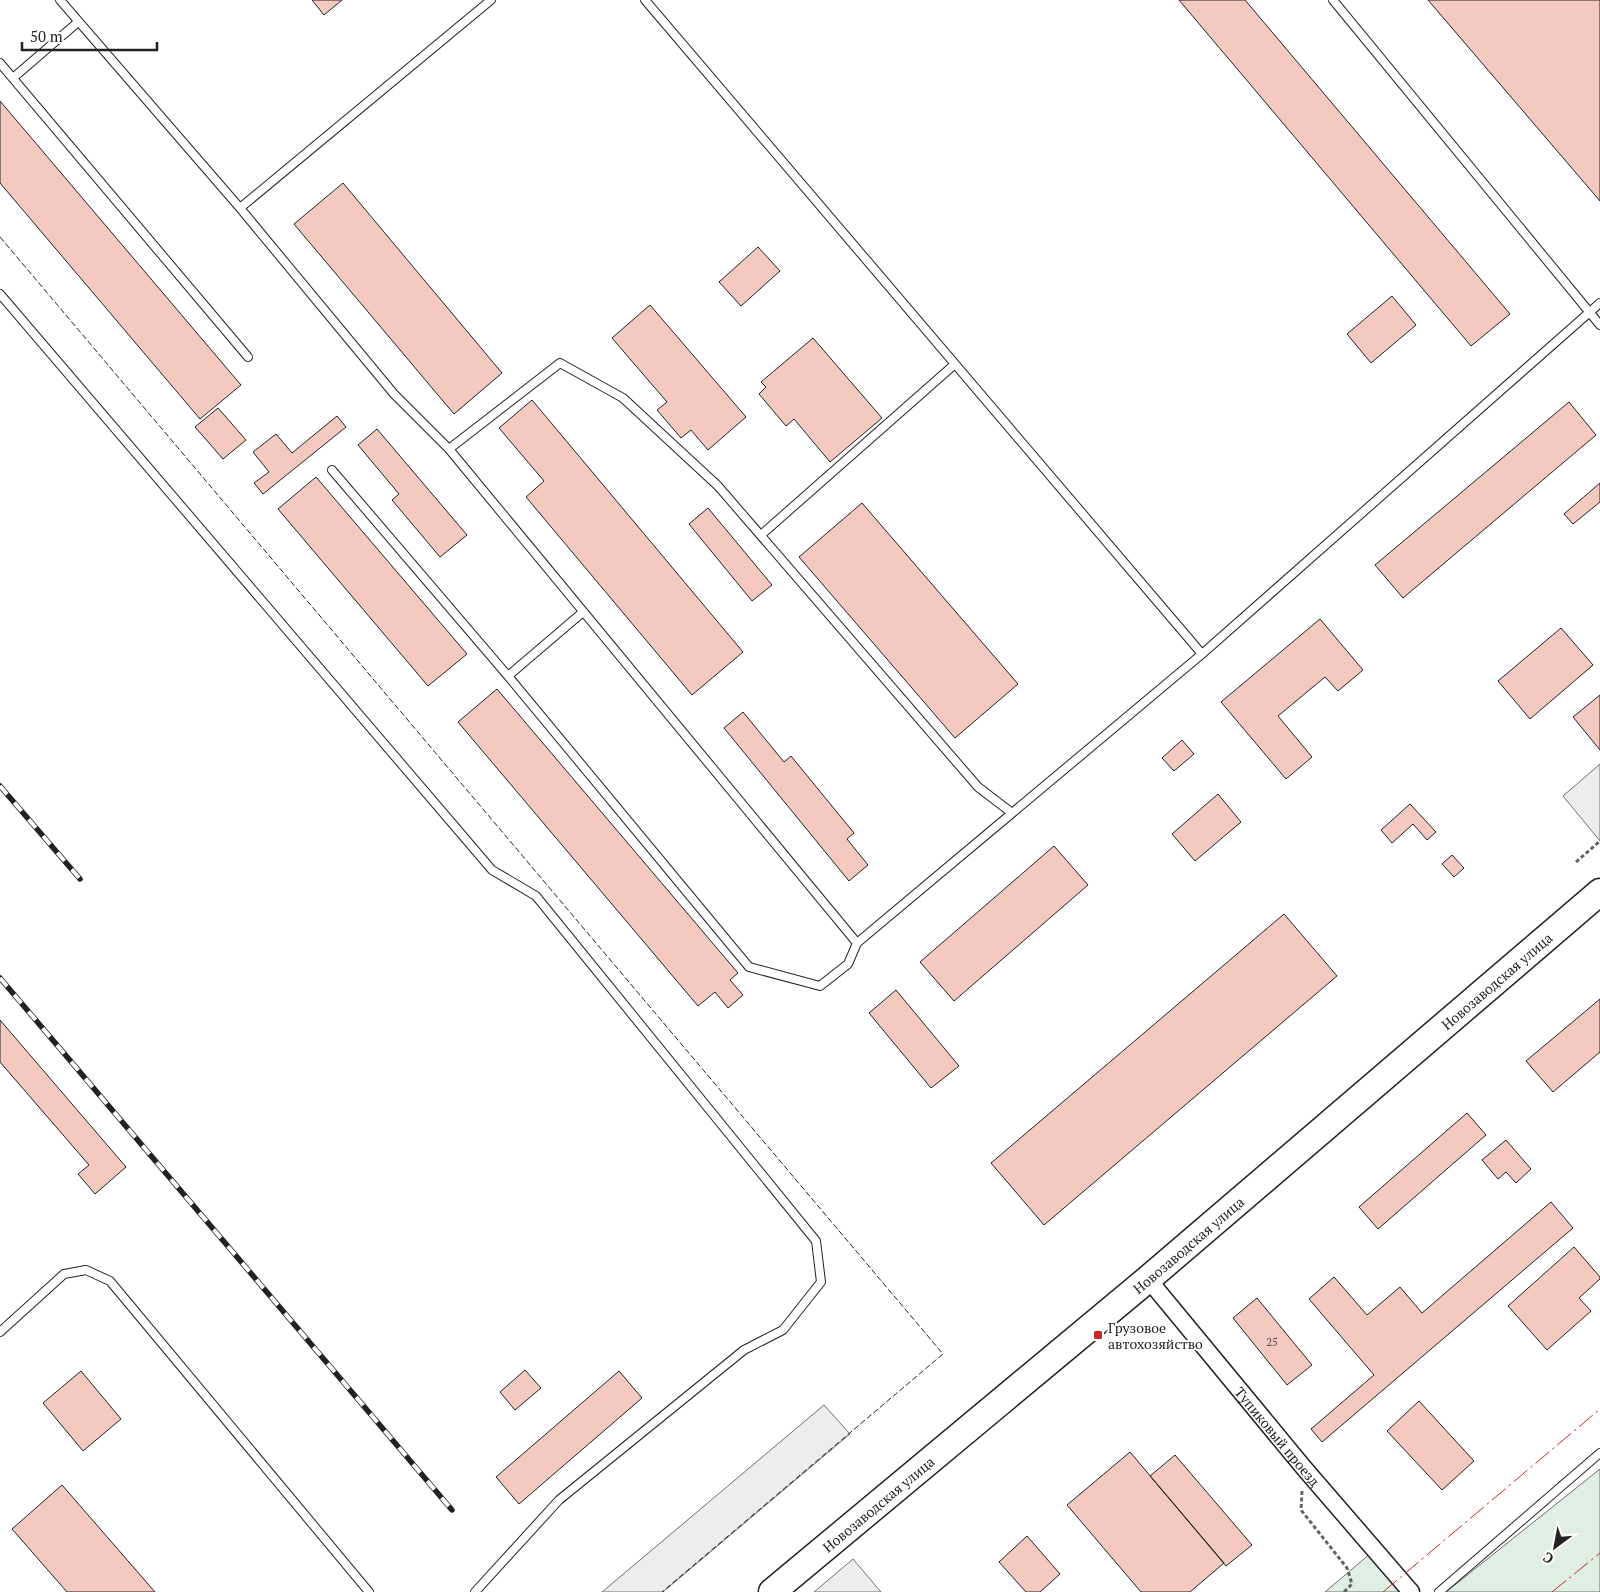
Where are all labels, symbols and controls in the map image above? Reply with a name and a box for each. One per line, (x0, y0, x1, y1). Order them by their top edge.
scale bar (22, 20, 158, 52)
text: 50 m (30, 26, 63, 46)
street label: Новозаводская улица (1437, 928, 1556, 1033)
street label: Новозаводская улица (1129, 1192, 1248, 1297)
place label: Грузовое автохозяйство (1108, 1318, 1203, 1353)
marker: Грузовое автохозяйство (1092, 1329, 1104, 1341)
house number: 25 (1266, 1335, 1278, 1349)
street label: Тупиковый проезд (1231, 1383, 1325, 1490)
street label: Новозаводская улица (818, 1452, 938, 1556)
north arrow (1530, 1522, 1580, 1572)
text: С (1539, 1548, 1557, 1569)

